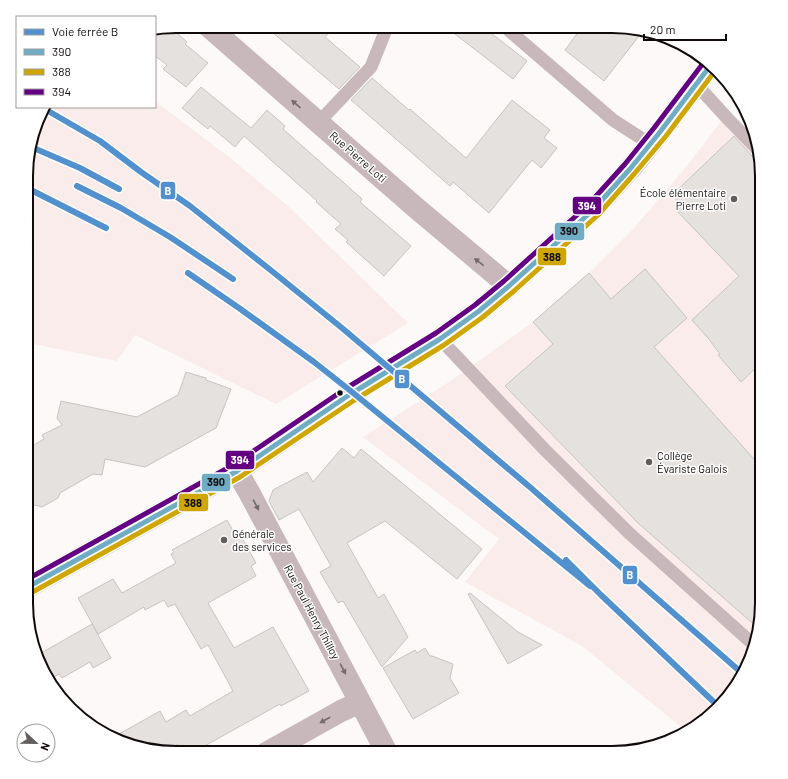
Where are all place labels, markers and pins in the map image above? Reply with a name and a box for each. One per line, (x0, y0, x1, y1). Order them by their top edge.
place label: École élémentaire Pierre Loti (640, 186, 726, 212)
marker: École élémentaire Pierre Loti (729, 194, 739, 204)
unlabelled marker (335, 388, 345, 398)
place label: Collège Évariste Galois (657, 449, 727, 475)
marker: Collège Évariste Galois (644, 457, 654, 467)
place label: Générale des services (232, 527, 292, 553)
marker: Générale des services (219, 535, 229, 545)

